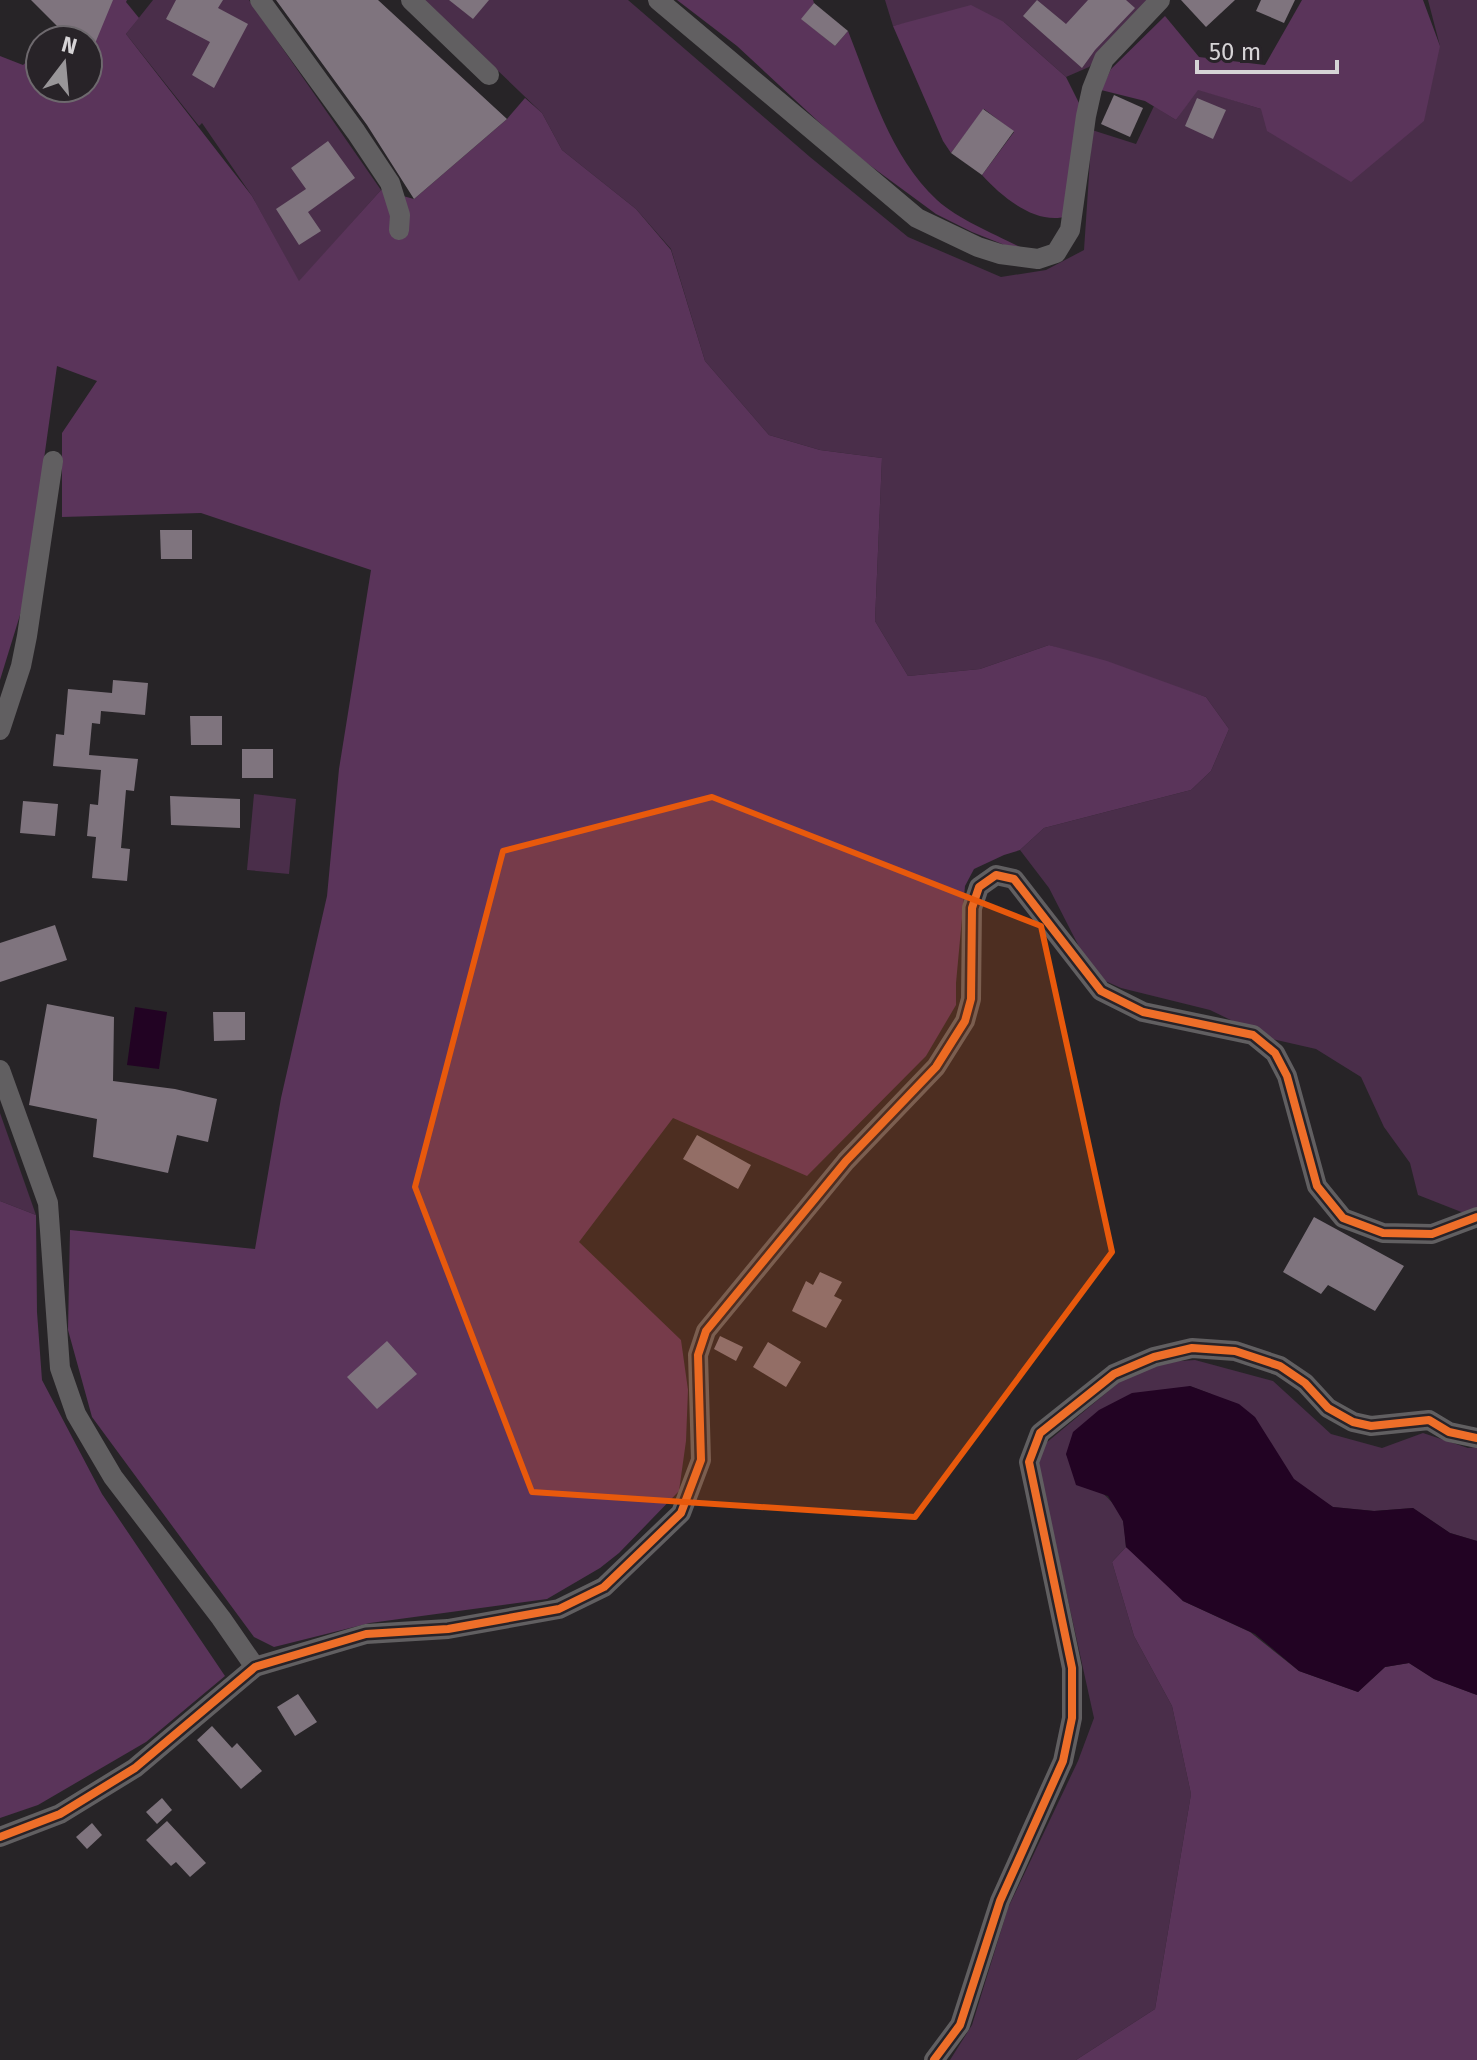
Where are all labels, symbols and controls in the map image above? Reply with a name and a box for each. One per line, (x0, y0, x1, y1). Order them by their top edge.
north arrow (24, 24, 104, 104)
scale bar (1197, 24, 1337, 74)
text: N (59, 30, 80, 60)
text: 50 m (1209, 38, 1261, 66)

